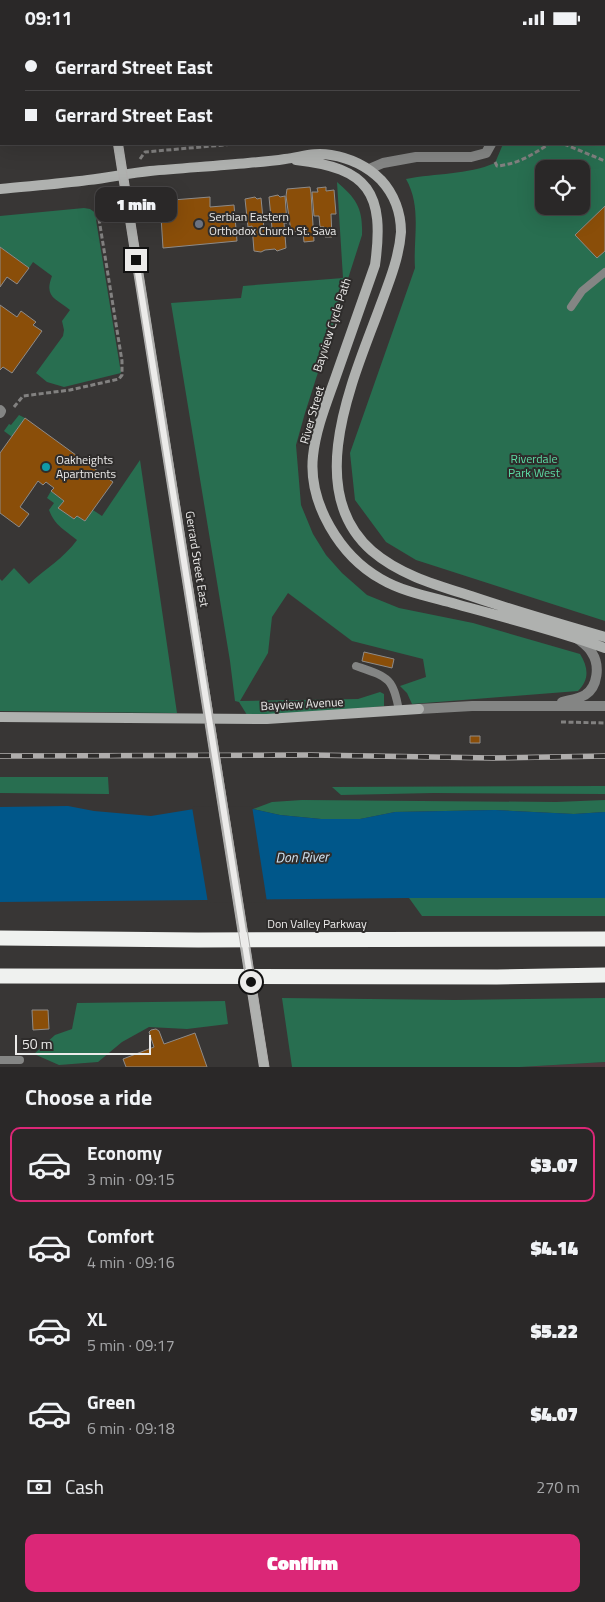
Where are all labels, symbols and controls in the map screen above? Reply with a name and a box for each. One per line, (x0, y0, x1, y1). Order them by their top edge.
text: 09:11 (25, 3, 72, 32)
text: Gerrard Street East (55, 52, 213, 81)
text: Gerrard Street East (55, 100, 213, 129)
map controls (535, 160, 590, 215)
button: locate (535, 160, 590, 215)
callout: 1 min (95, 187, 177, 223)
text: 1 min (116, 192, 156, 216)
place label: Serbian Eastern Orthodox Church St. Sava (209, 207, 336, 240)
marker: Serbian Eastern Orthodox Church St. Sava (193, 218, 205, 230)
route end (125, 249, 147, 271)
street label: Bayview Cycle Path (307, 275, 356, 374)
street label: River Street (294, 383, 329, 446)
park label: Riverdale Park West (508, 449, 561, 482)
place label: Oakheights Apartments (56, 450, 117, 483)
marker: Oakheights Apartments (40, 461, 52, 473)
street label: Gerrard Street East (181, 510, 215, 609)
street label: Bayview Avenue (260, 692, 344, 715)
water label: Don River (275, 846, 330, 867)
street label: Don Valley Parkway (267, 914, 367, 933)
route start (240, 971, 262, 993)
scale bar (15, 1032, 151, 1055)
text: 50 m (22, 1033, 52, 1054)
text: Choose a ride (25, 1080, 152, 1114)
text: Economy (87, 1138, 162, 1167)
icon: car (27, 1142, 72, 1187)
text: $3.07 (531, 1150, 578, 1179)
text: 3 min · 09:15 (87, 1167, 175, 1191)
text: Comfort (87, 1221, 154, 1250)
icon: car (27, 1225, 72, 1270)
text: $4.14 (531, 1233, 578, 1262)
text: 4 min · 09:16 (87, 1250, 175, 1274)
text: XL (87, 1304, 107, 1333)
icon: car (27, 1308, 72, 1353)
text: $5.22 (531, 1316, 578, 1345)
text: 5 min · 09:17 (87, 1333, 175, 1357)
text: Green (87, 1387, 136, 1416)
icon: car (27, 1391, 72, 1436)
text: $4.07 (531, 1399, 578, 1428)
text: 6 min · 09:18 (87, 1416, 175, 1440)
text: Cash (65, 1472, 104, 1501)
icon: cash (25, 1473, 53, 1501)
text: 270 m (536, 1475, 580, 1499)
button: Confirm (25, 1534, 580, 1592)

